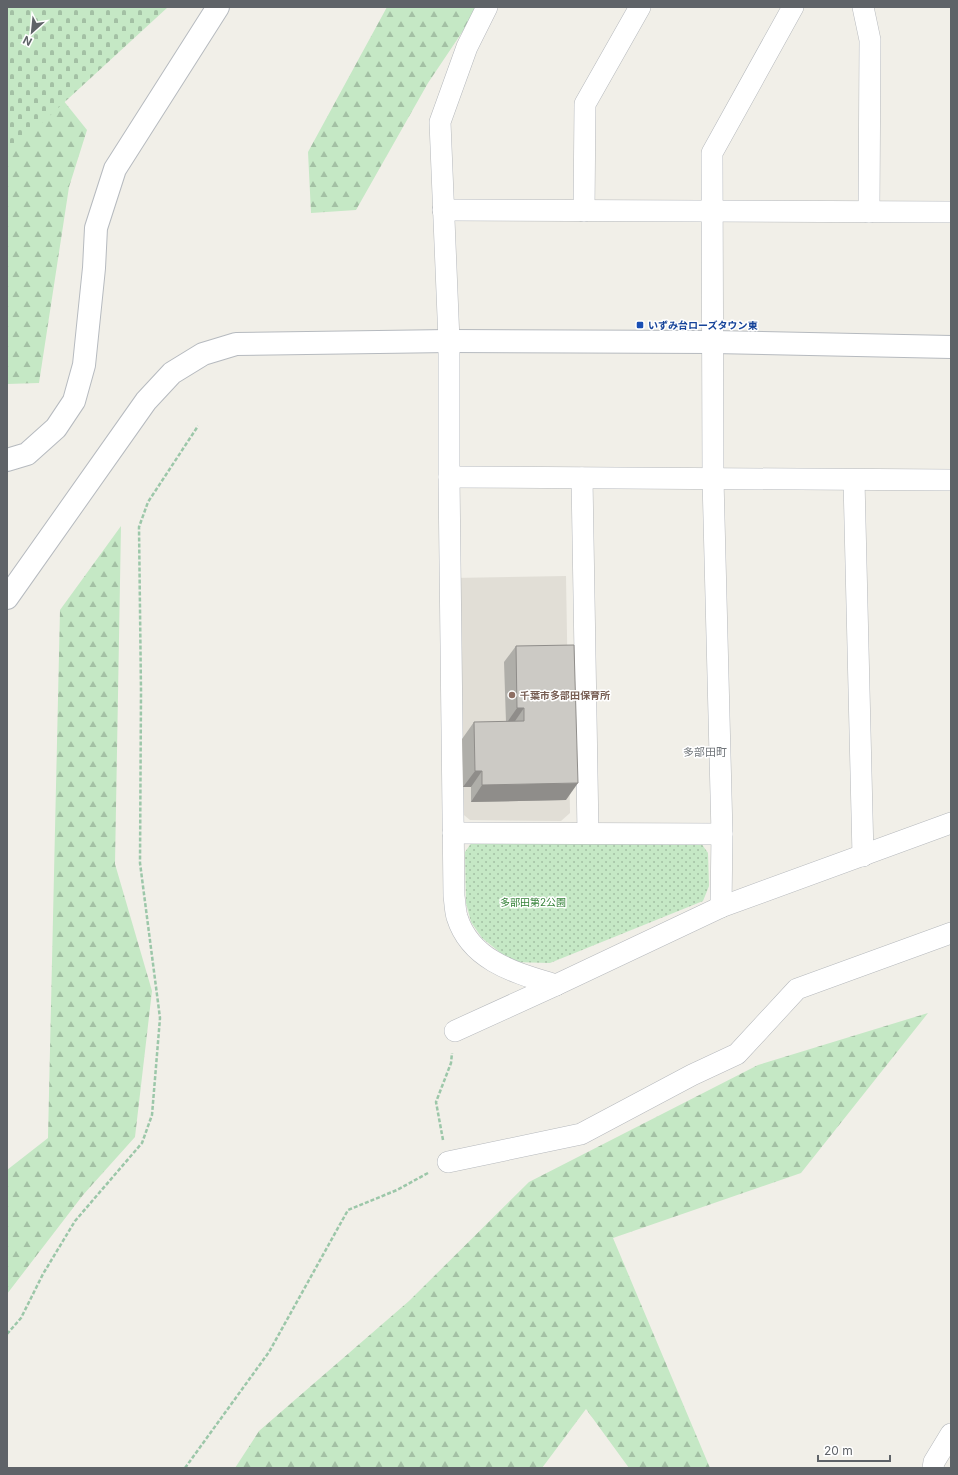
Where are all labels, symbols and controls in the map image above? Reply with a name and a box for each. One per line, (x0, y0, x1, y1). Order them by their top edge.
north arrow (12, 12, 52, 52)
text: N (21, 33, 34, 49)
place label: いずみ台ローズタウン東 (648, 319, 758, 331)
marker: いずみ台ローズタウン東 (635, 320, 645, 330)
place label: 千葉市多部田保育所 (520, 689, 610, 701)
marker: 千葉市多部田保育所 (507, 690, 517, 700)
district label: 多部田町 (683, 745, 727, 759)
park label: 多部田第2公園 (500, 896, 566, 908)
scale bar (818, 1437, 890, 1463)
text: 20 m (824, 1443, 853, 1458)

